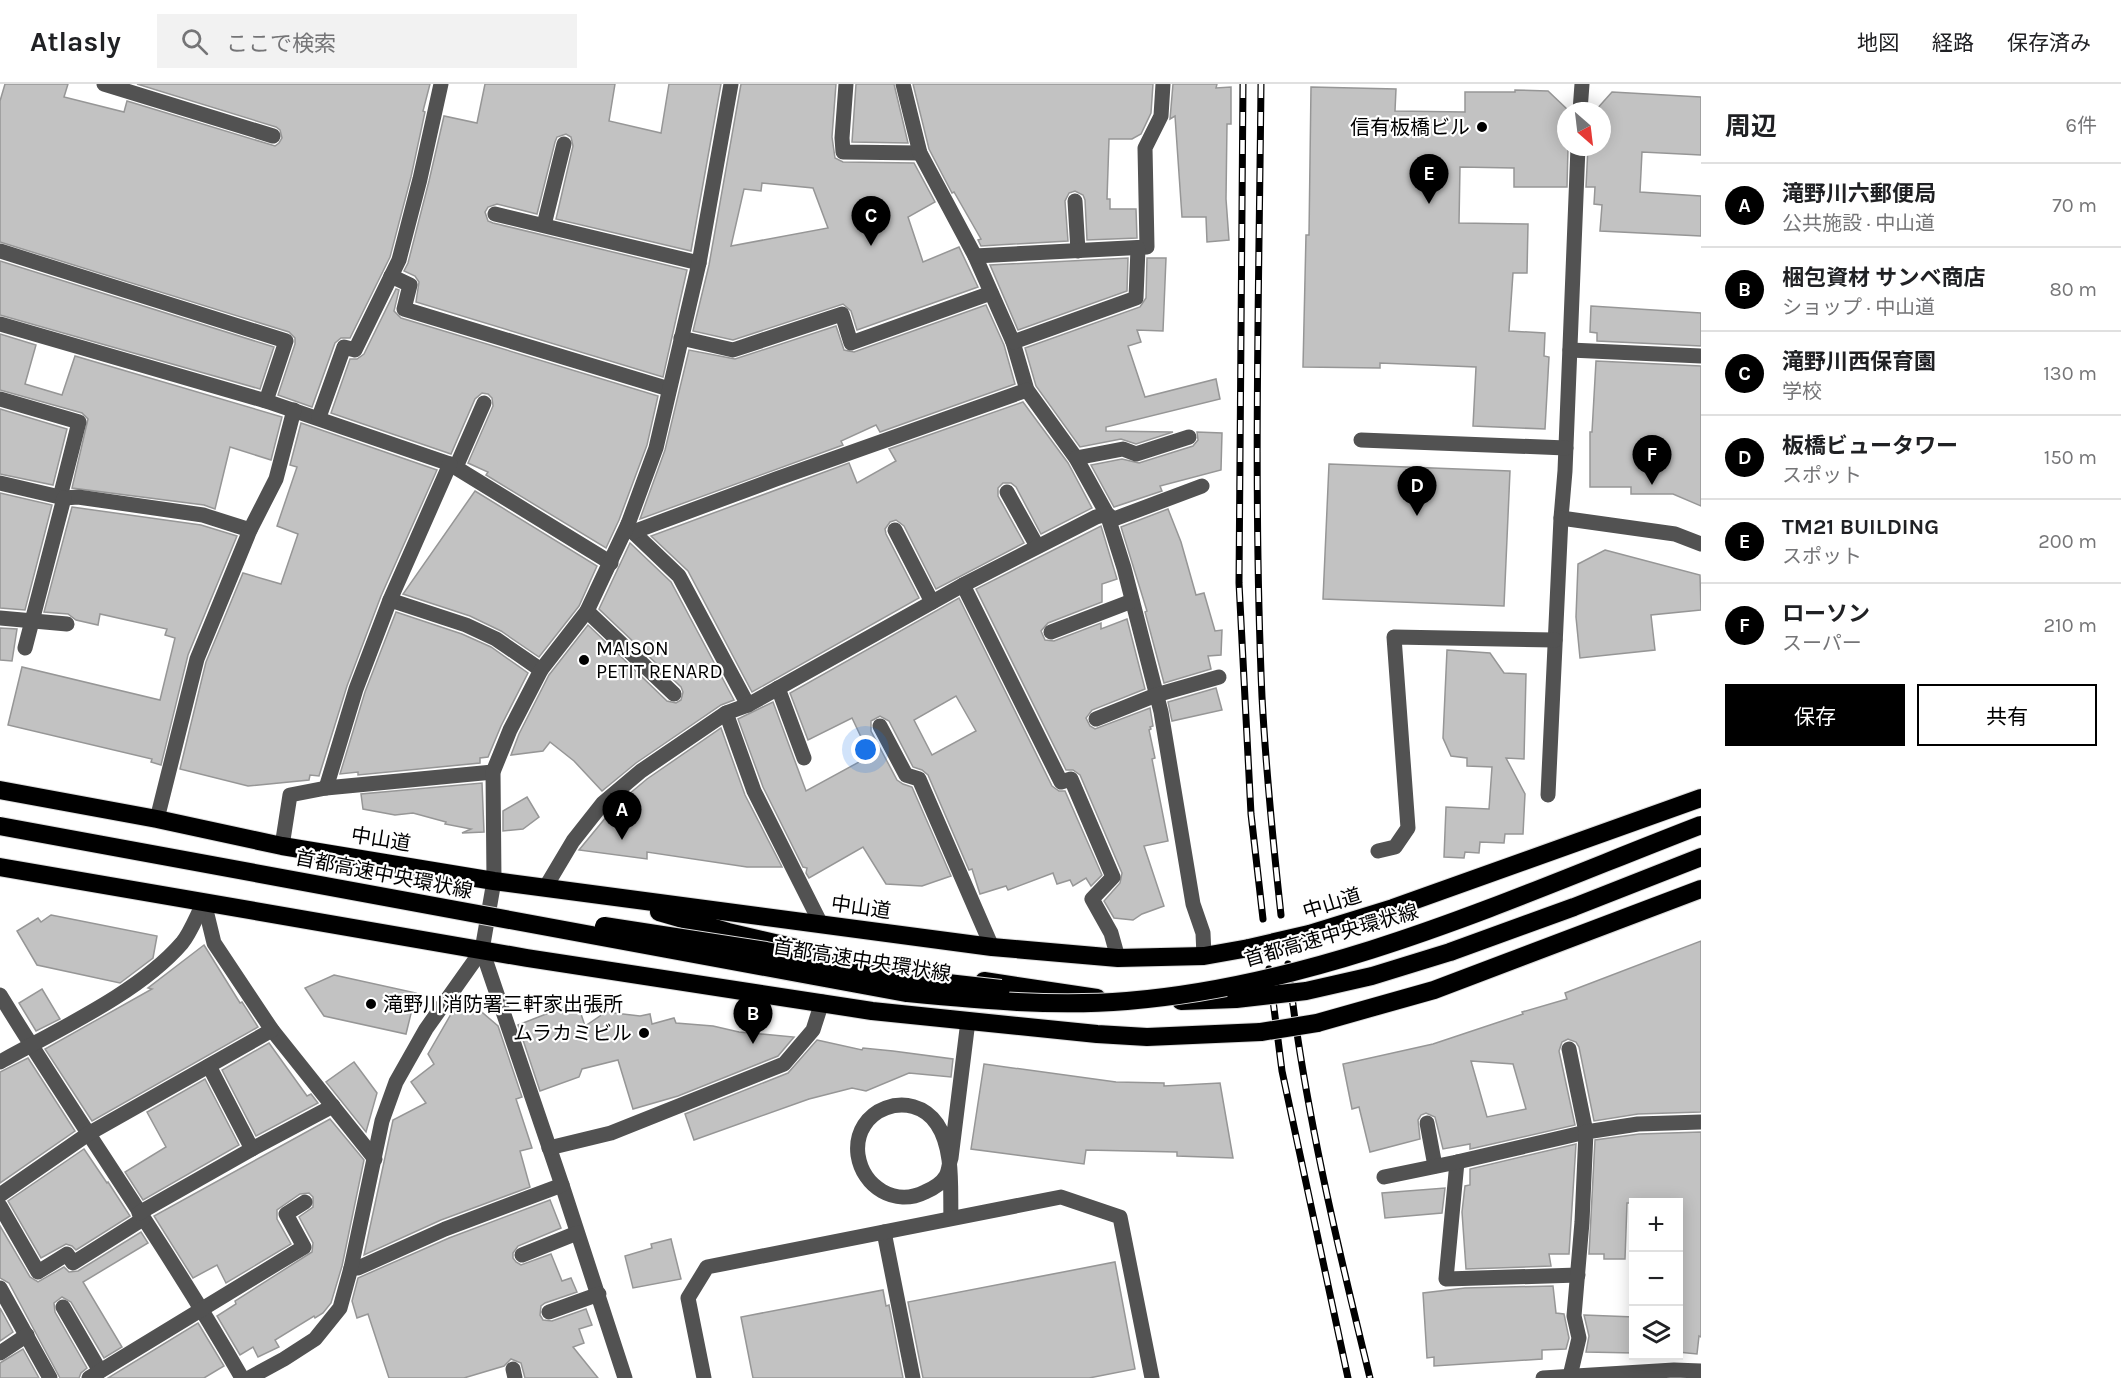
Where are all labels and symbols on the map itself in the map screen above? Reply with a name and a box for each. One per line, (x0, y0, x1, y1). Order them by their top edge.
north arrow (1557, 102, 1611, 156)
place label: 信有板橋ビル (1350, 116, 1470, 139)
marker: 信有板橋ビル (1475, 120, 1489, 134)
pin: E (1410, 154, 1448, 204)
pin: C (852, 196, 890, 246)
pin: F (1632, 436, 1672, 485)
pin: D (1398, 466, 1436, 516)
place label: MAISON PETIT RENARD (596, 637, 723, 683)
marker: MAISON PETIT RENARD (577, 653, 591, 667)
your location (851, 735, 880, 764)
pin: A (602, 790, 642, 840)
street label: 中山道 (349, 823, 412, 856)
street label: 首都高速中央環状線 (293, 846, 474, 903)
street label: 中山道 (1300, 884, 1364, 923)
street label: 中山道 (830, 892, 892, 923)
street label: 首都高速中央環状線 (1241, 900, 1421, 971)
street label: 首都高速中央環状線 (771, 935, 953, 986)
place label: 滝野川消防署三軒家出張所 (383, 993, 623, 1016)
pin: B (734, 994, 772, 1044)
marker: 滝野川消防署三軒家出張所 (364, 997, 378, 1011)
place label: ムラカミビル (513, 1022, 632, 1045)
marker: ムラカミビル (637, 1026, 651, 1040)

